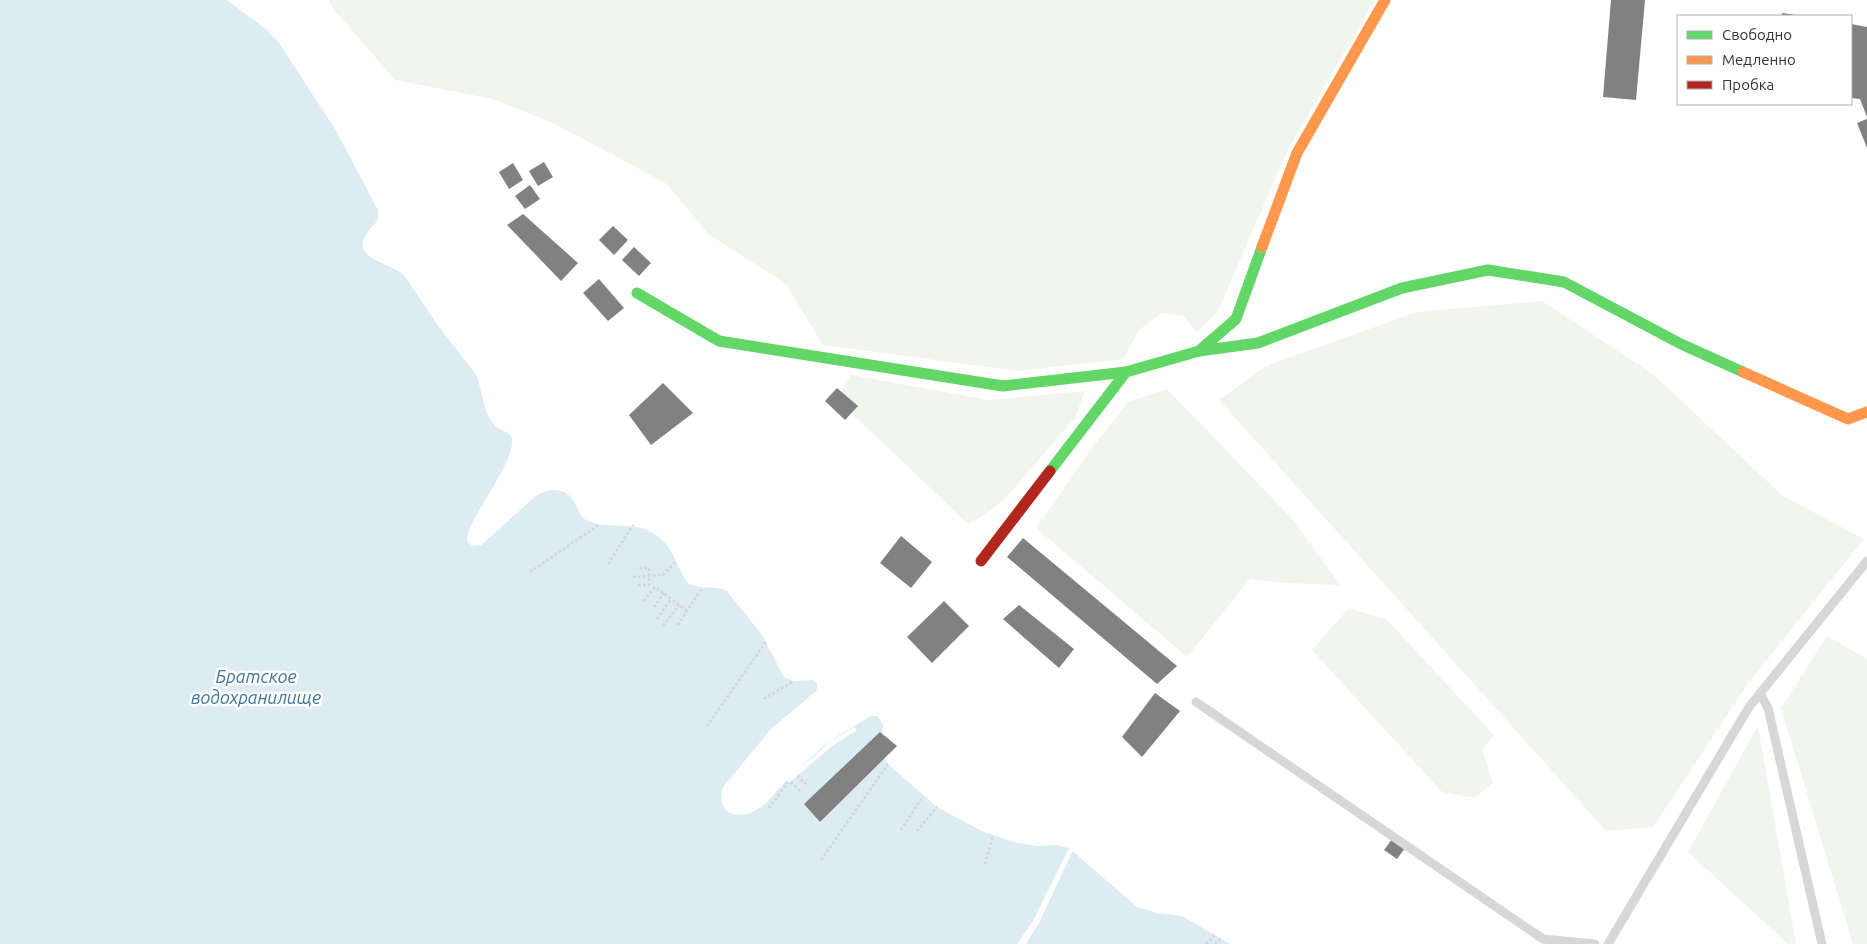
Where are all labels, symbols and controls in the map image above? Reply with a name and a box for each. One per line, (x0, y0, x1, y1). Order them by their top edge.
legend (1677, 15, 1852, 105)
text: Свободно (1722, 26, 1792, 43)
text: Медленно (1722, 51, 1796, 68)
text: Пробка (1722, 76, 1774, 93)
water label: Братское водохранилище (191, 666, 321, 707)

